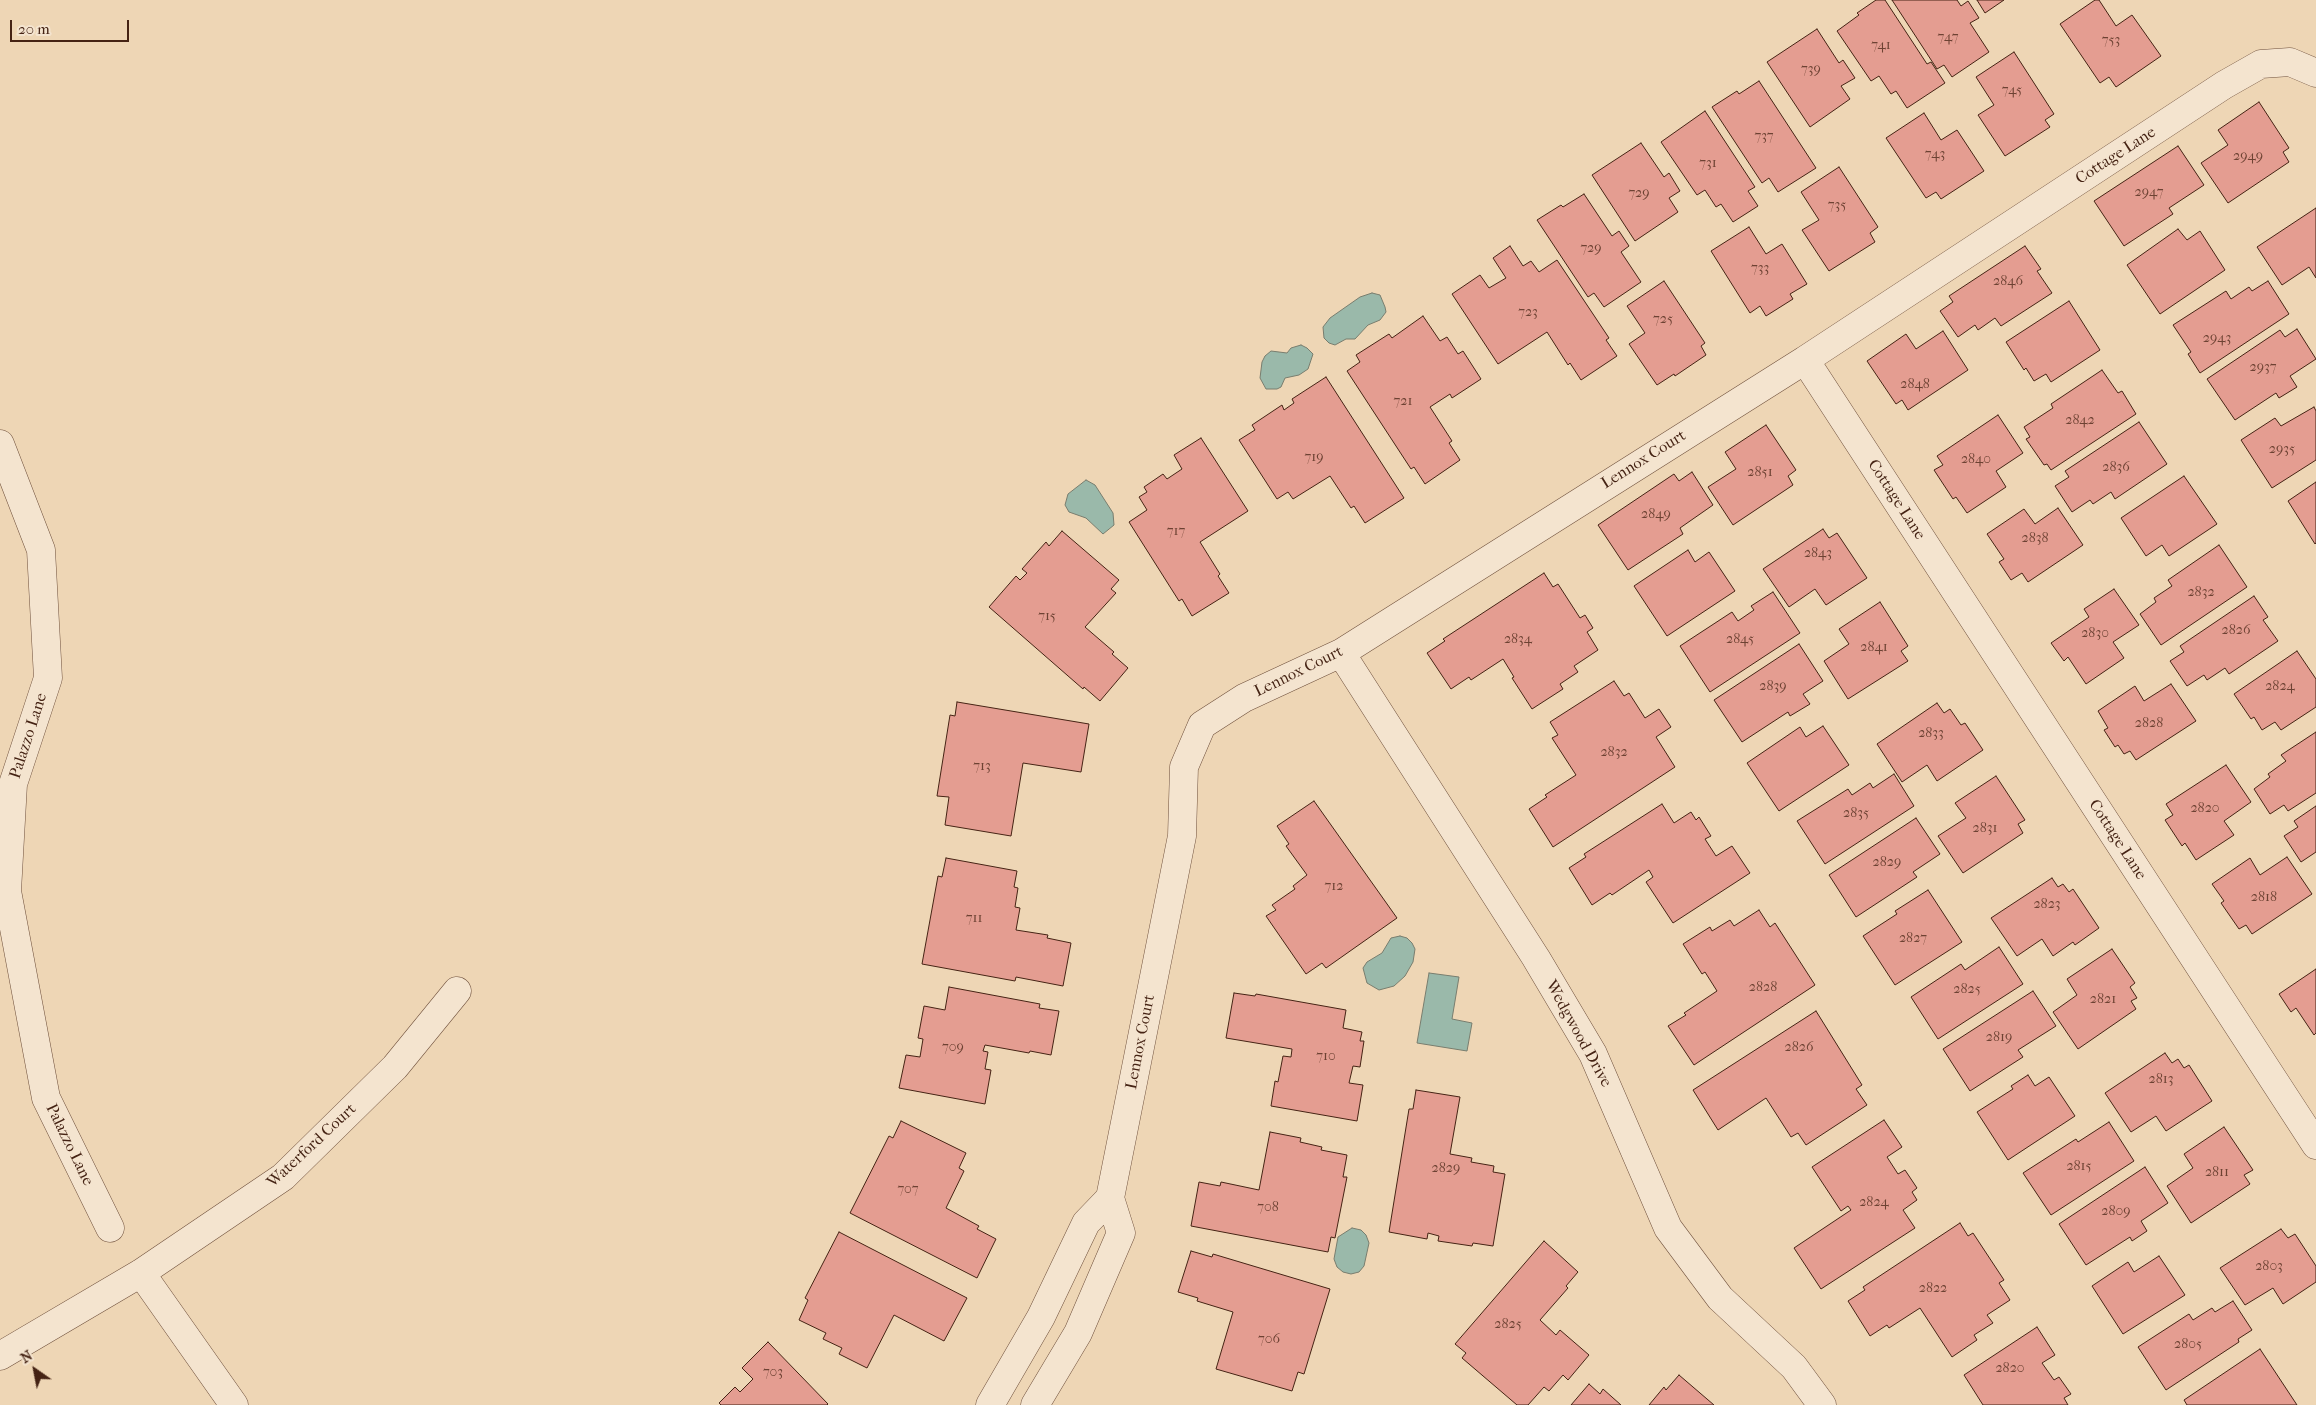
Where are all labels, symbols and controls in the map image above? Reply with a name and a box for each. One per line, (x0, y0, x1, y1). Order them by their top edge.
scale bar (12, 10, 131, 42)
text: 20 m (18, 20, 50, 38)
house number: 747 (1938, 30, 1959, 46)
house number: 753 (2102, 33, 2120, 49)
house number: 741 (1871, 38, 1891, 54)
house number: 739 (1801, 62, 1821, 78)
house number: 745 (2002, 83, 2022, 99)
street label: Cottage Lane (2072, 123, 2160, 189)
house number: 737 (1754, 129, 1774, 145)
house number: 743 (1925, 147, 1945, 163)
house number: 2949 (2233, 149, 2263, 165)
house number: 731 (1699, 156, 1717, 172)
house number: 2947 (2134, 185, 2164, 201)
house number: 729 (1628, 186, 1650, 202)
house number: 735 (1828, 198, 1846, 214)
house number: 729 (1580, 241, 1602, 257)
house number: 733 (1751, 261, 1769, 277)
house number: 2846 (1993, 274, 2023, 290)
house number: 723 (1518, 305, 1538, 321)
house number: 725 (1653, 312, 1673, 328)
house number: 2943 (2203, 331, 2231, 347)
house number: 2937 (2249, 360, 2277, 376)
house number: 2848 (1900, 377, 1930, 393)
house number: 721 (1394, 394, 1412, 410)
house number: 2842 (2065, 413, 2095, 429)
street label: Lennox Court (1598, 426, 1690, 494)
house number: 2935 (2269, 442, 2295, 458)
house number: 719 (1304, 450, 1324, 466)
house number: 2840 (1961, 452, 1991, 468)
street label: Cottage Lane (1863, 456, 1929, 544)
house number: 2836 (2102, 460, 2130, 476)
house number: 2851 (1747, 465, 1773, 481)
house number: 2849 (1641, 507, 1671, 523)
house number: 717 (1167, 524, 1185, 540)
house number: 2838 (2021, 531, 2049, 547)
house number: 2843 (1804, 546, 1832, 562)
house number: 2832 (2187, 585, 2215, 601)
house number: 715 (1038, 609, 1056, 625)
house number: 2826 (2221, 623, 2251, 639)
house number: 2830 (2081, 626, 2109, 642)
house number: 2834 (1504, 632, 1532, 648)
house number: 2845 (1726, 632, 1754, 648)
house number: 2841 (1860, 640, 1888, 656)
street label: Lennox Court (1252, 642, 1346, 702)
house number: 2839 (1759, 679, 1787, 695)
house number: 2824 (2265, 679, 2295, 695)
street label: Palazzo Lane (6, 691, 52, 781)
house number: 2828 (2135, 716, 2163, 732)
house number: 2833 (1918, 726, 1944, 742)
house number: 2832 (1600, 745, 1628, 761)
house number: 713 (973, 759, 991, 775)
street label: Cottage Lane (2084, 796, 2150, 884)
house number: 2820 (2190, 801, 2220, 817)
house number: 2835 (1843, 806, 1869, 822)
house number: 2831 (1973, 821, 1997, 837)
house number: 2829 (1873, 855, 1901, 871)
house number: 712 (1325, 879, 1343, 895)
house number: 2818 (2251, 890, 2277, 906)
house number: 2823 (2033, 897, 2061, 913)
house number: 711 (966, 911, 982, 927)
house number: 2827 (1899, 931, 1927, 947)
street label: Wedgwood Drive (1541, 977, 1615, 1091)
house number: 2828 (1749, 980, 1777, 996)
house number: 2825 (1953, 982, 1981, 998)
house number: 2821 (2090, 992, 2116, 1008)
street label: Lennox Court (1122, 993, 1160, 1091)
house number: 2819 (1986, 1030, 2012, 1046)
house number: 709 (942, 1040, 964, 1056)
house number: 2826 (1784, 1040, 1814, 1056)
house number: 710 (1316, 1049, 1336, 1065)
house number: 2813 (2149, 1072, 2173, 1088)
street label: Waterford Court (264, 1100, 360, 1192)
street label: Palazzo Lane (41, 1101, 97, 1189)
house number: 2815 (2066, 1159, 2092, 1175)
house number: 2829 (1432, 1161, 1460, 1177)
house number: 2811 (2205, 1165, 2229, 1181)
house number: 707 (897, 1182, 919, 1198)
house number: 2824 (1859, 1195, 1889, 1211)
house number: 708 (1257, 1200, 1279, 1216)
house number: 2809 (2101, 1204, 2131, 1220)
house number: 2803 (2255, 1259, 2283, 1275)
house number: 2822 (1919, 1281, 1947, 1297)
house number: 2825 (1494, 1317, 1522, 1333)
house number: 706 (1258, 1332, 1280, 1348)
house number: 2805 (2174, 1337, 2202, 1353)
north arrow (10, 1345, 60, 1395)
text: N (17, 1347, 36, 1367)
house number: 2820 (1995, 1361, 2025, 1377)
house number: 703 (763, 1365, 783, 1381)

